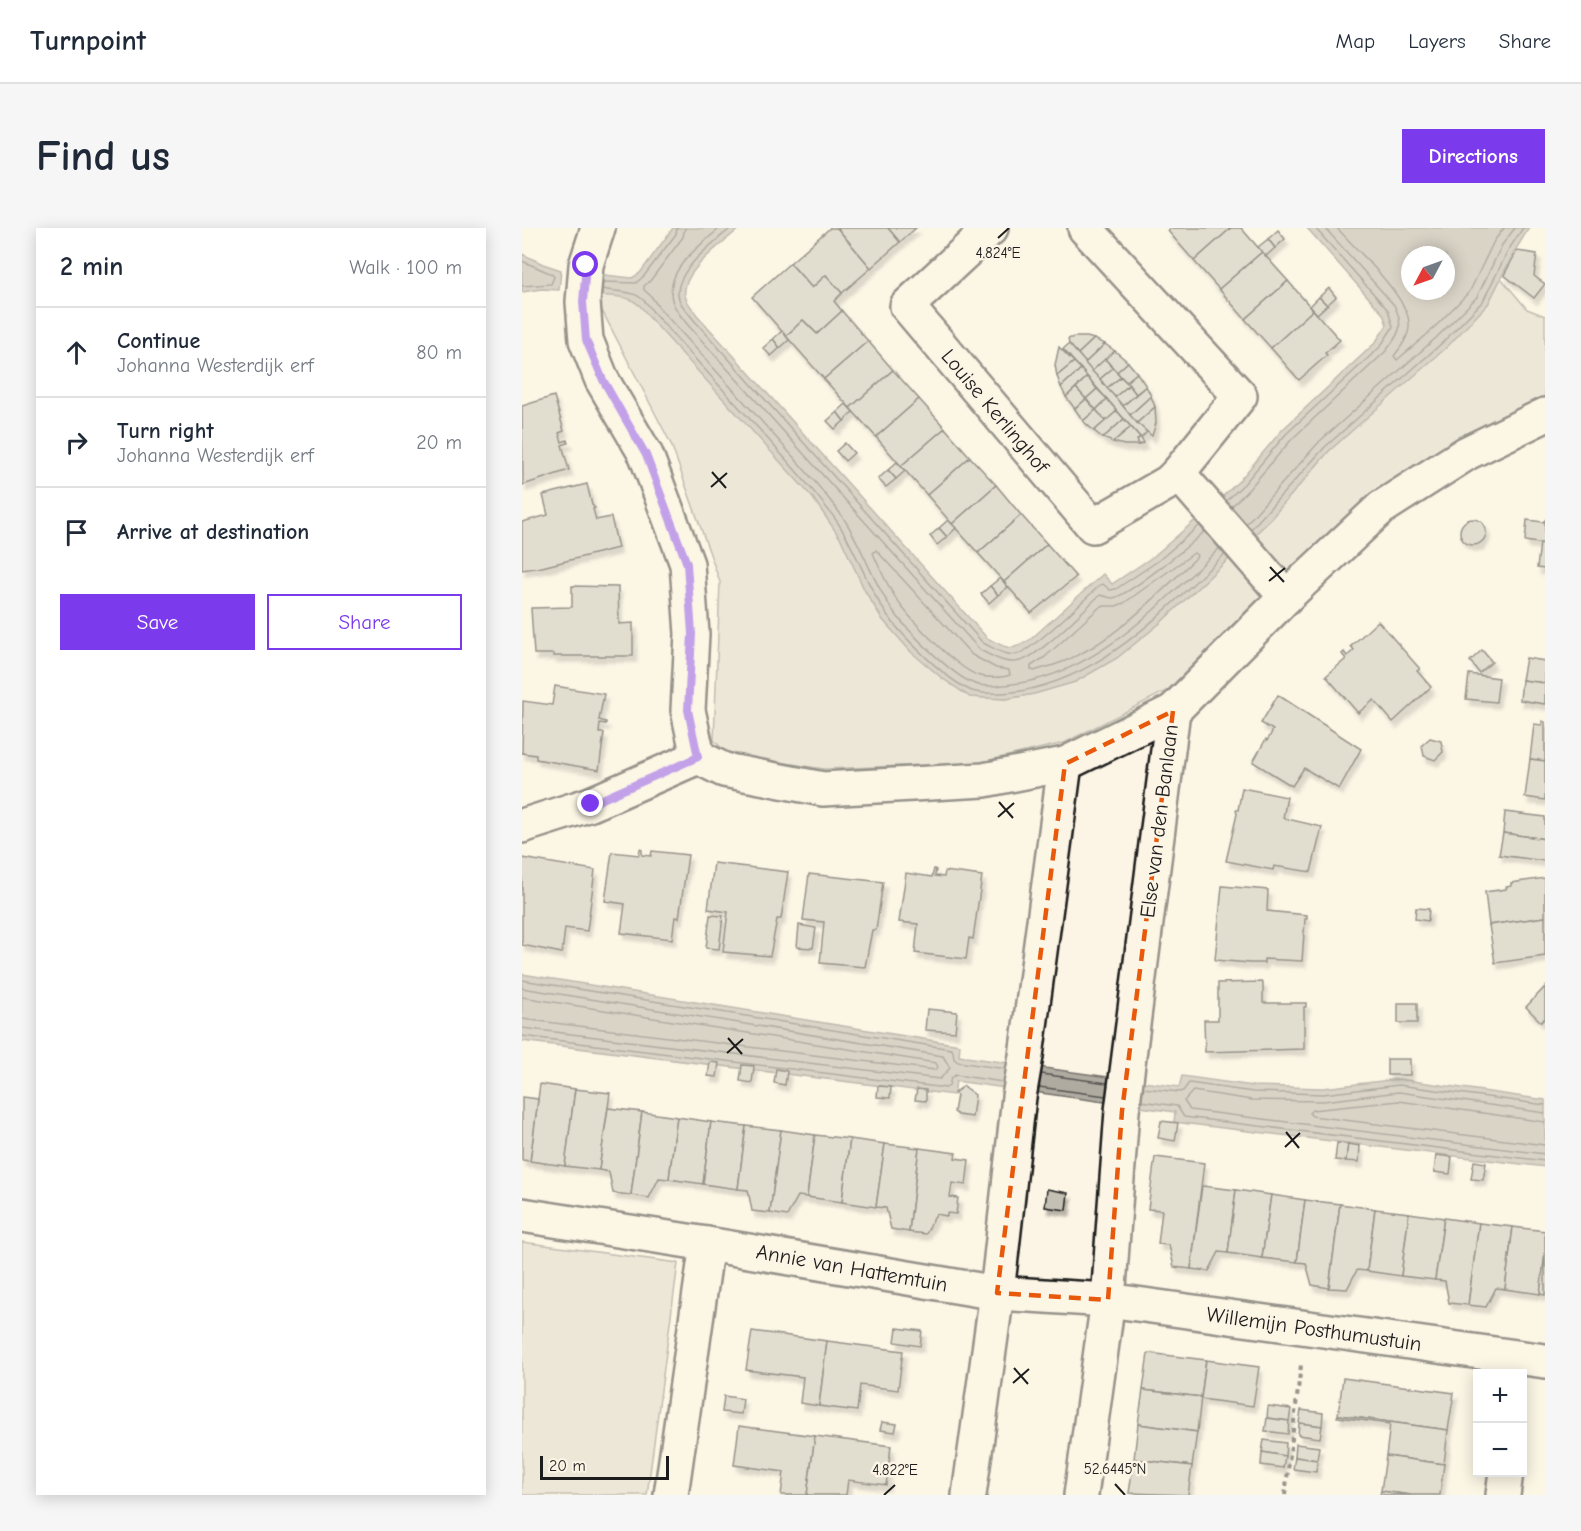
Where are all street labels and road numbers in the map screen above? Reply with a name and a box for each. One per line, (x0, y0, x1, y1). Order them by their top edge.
street label: Louise Kerlinghof (936, 344, 1054, 479)
street label: Else van den Banlaan (1135, 723, 1183, 919)
street label: Annie van Hattemtuin (754, 1239, 950, 1297)
street label: Willemijn Posthumustuin (1205, 1302, 1423, 1356)

